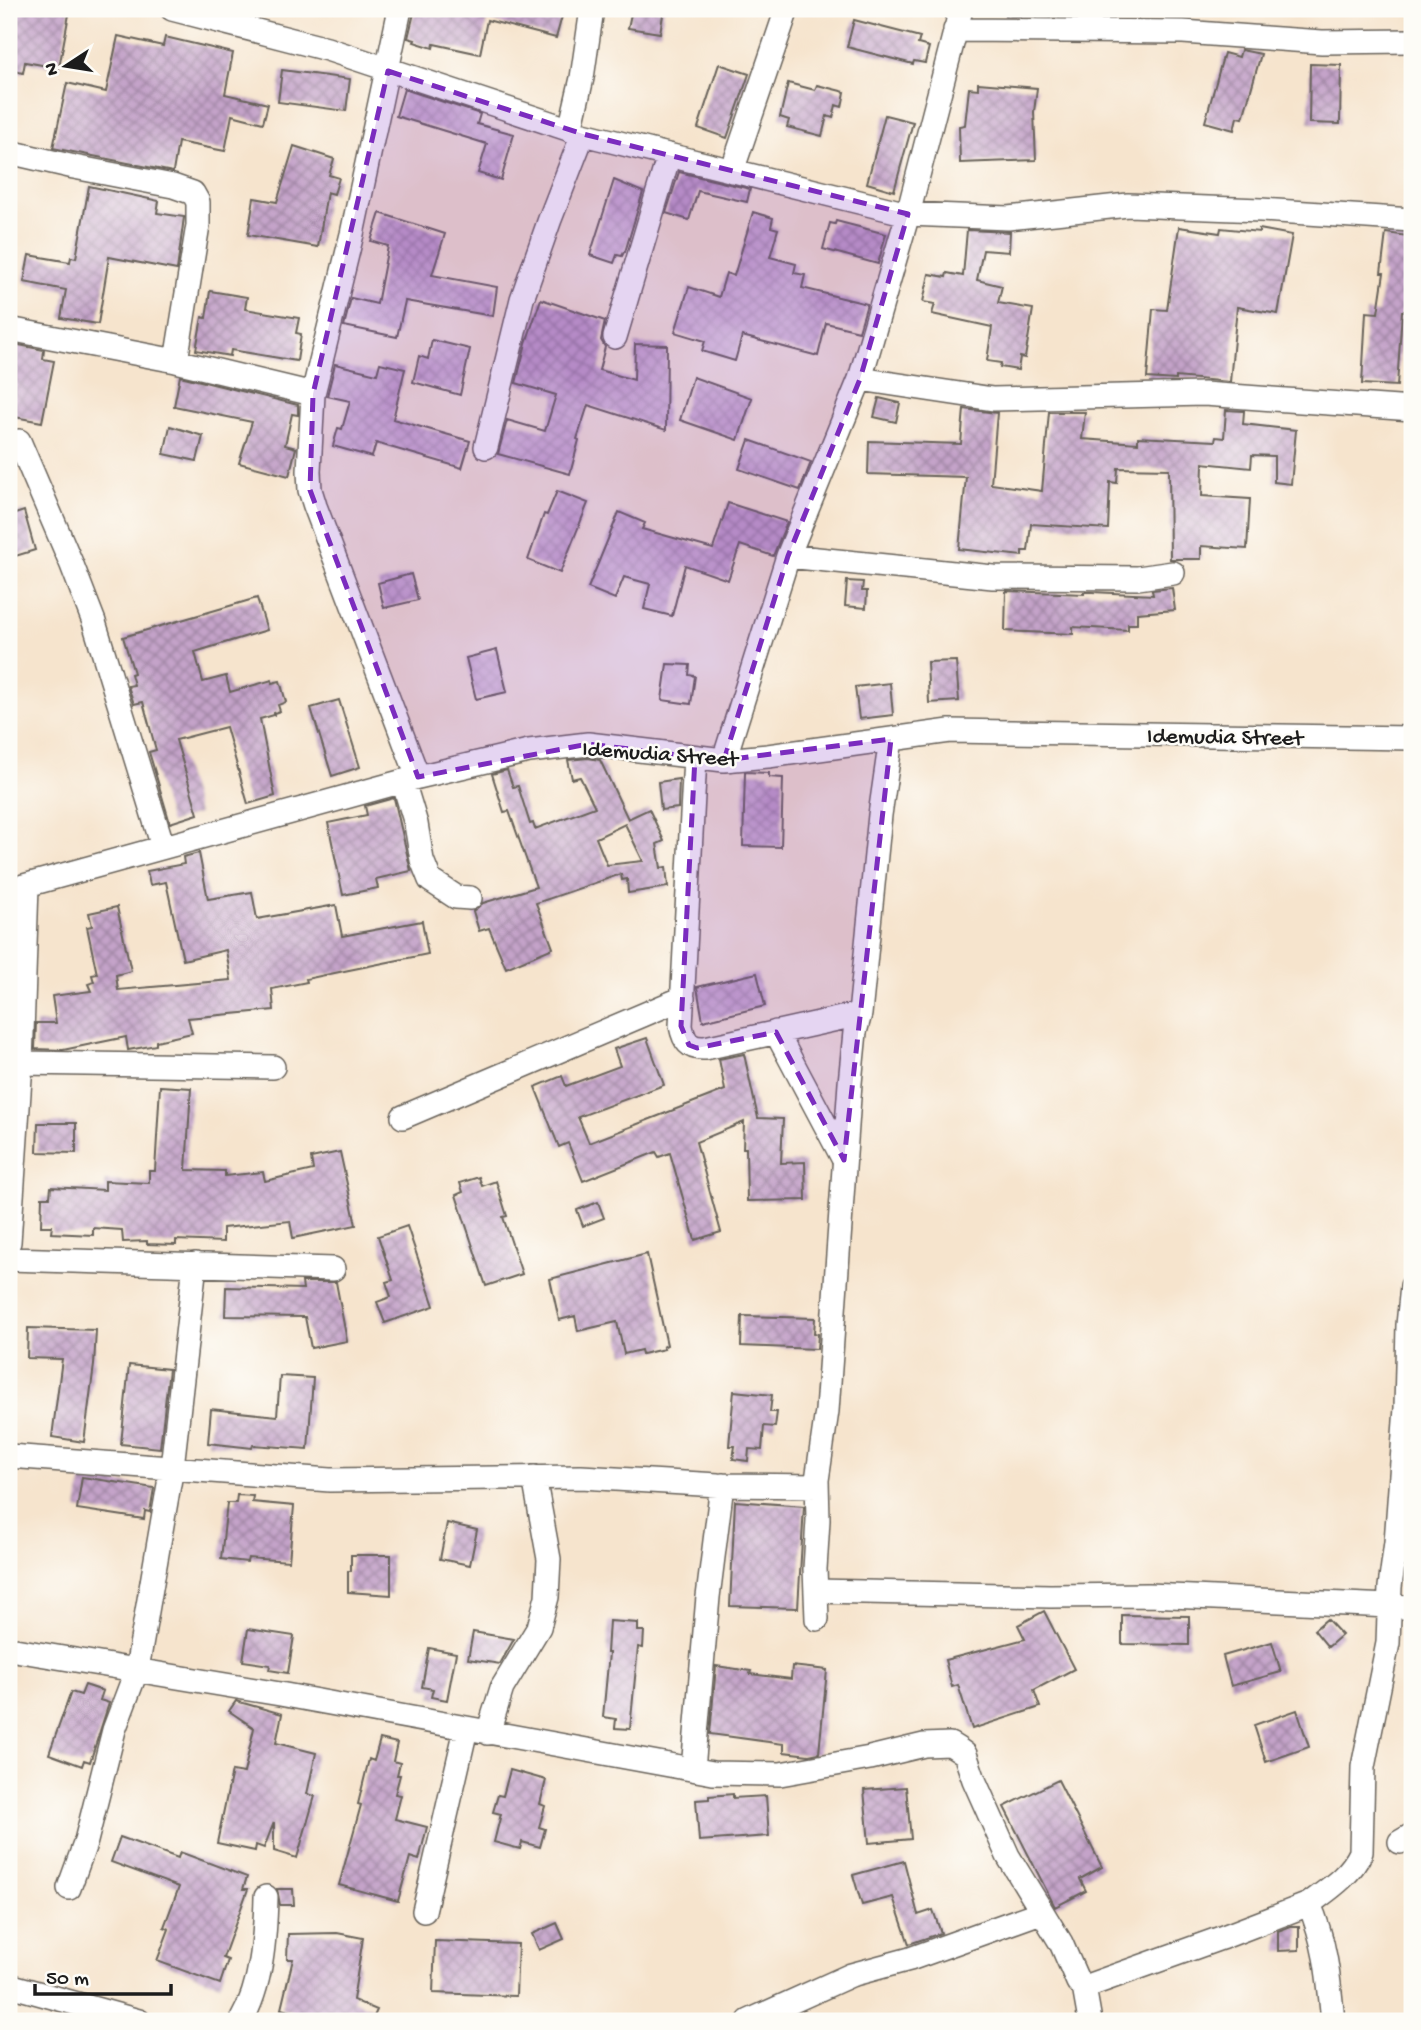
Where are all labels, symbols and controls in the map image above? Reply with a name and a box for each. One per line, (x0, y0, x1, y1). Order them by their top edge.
north arrow (32, 32, 102, 102)
text: N (40, 60, 65, 77)
street label: Idemudia Street (1147, 724, 1305, 753)
street label: Idemudia Street (581, 737, 740, 775)
scale bar (35, 1953, 172, 1997)
text: 50 m (46, 1968, 89, 1993)

